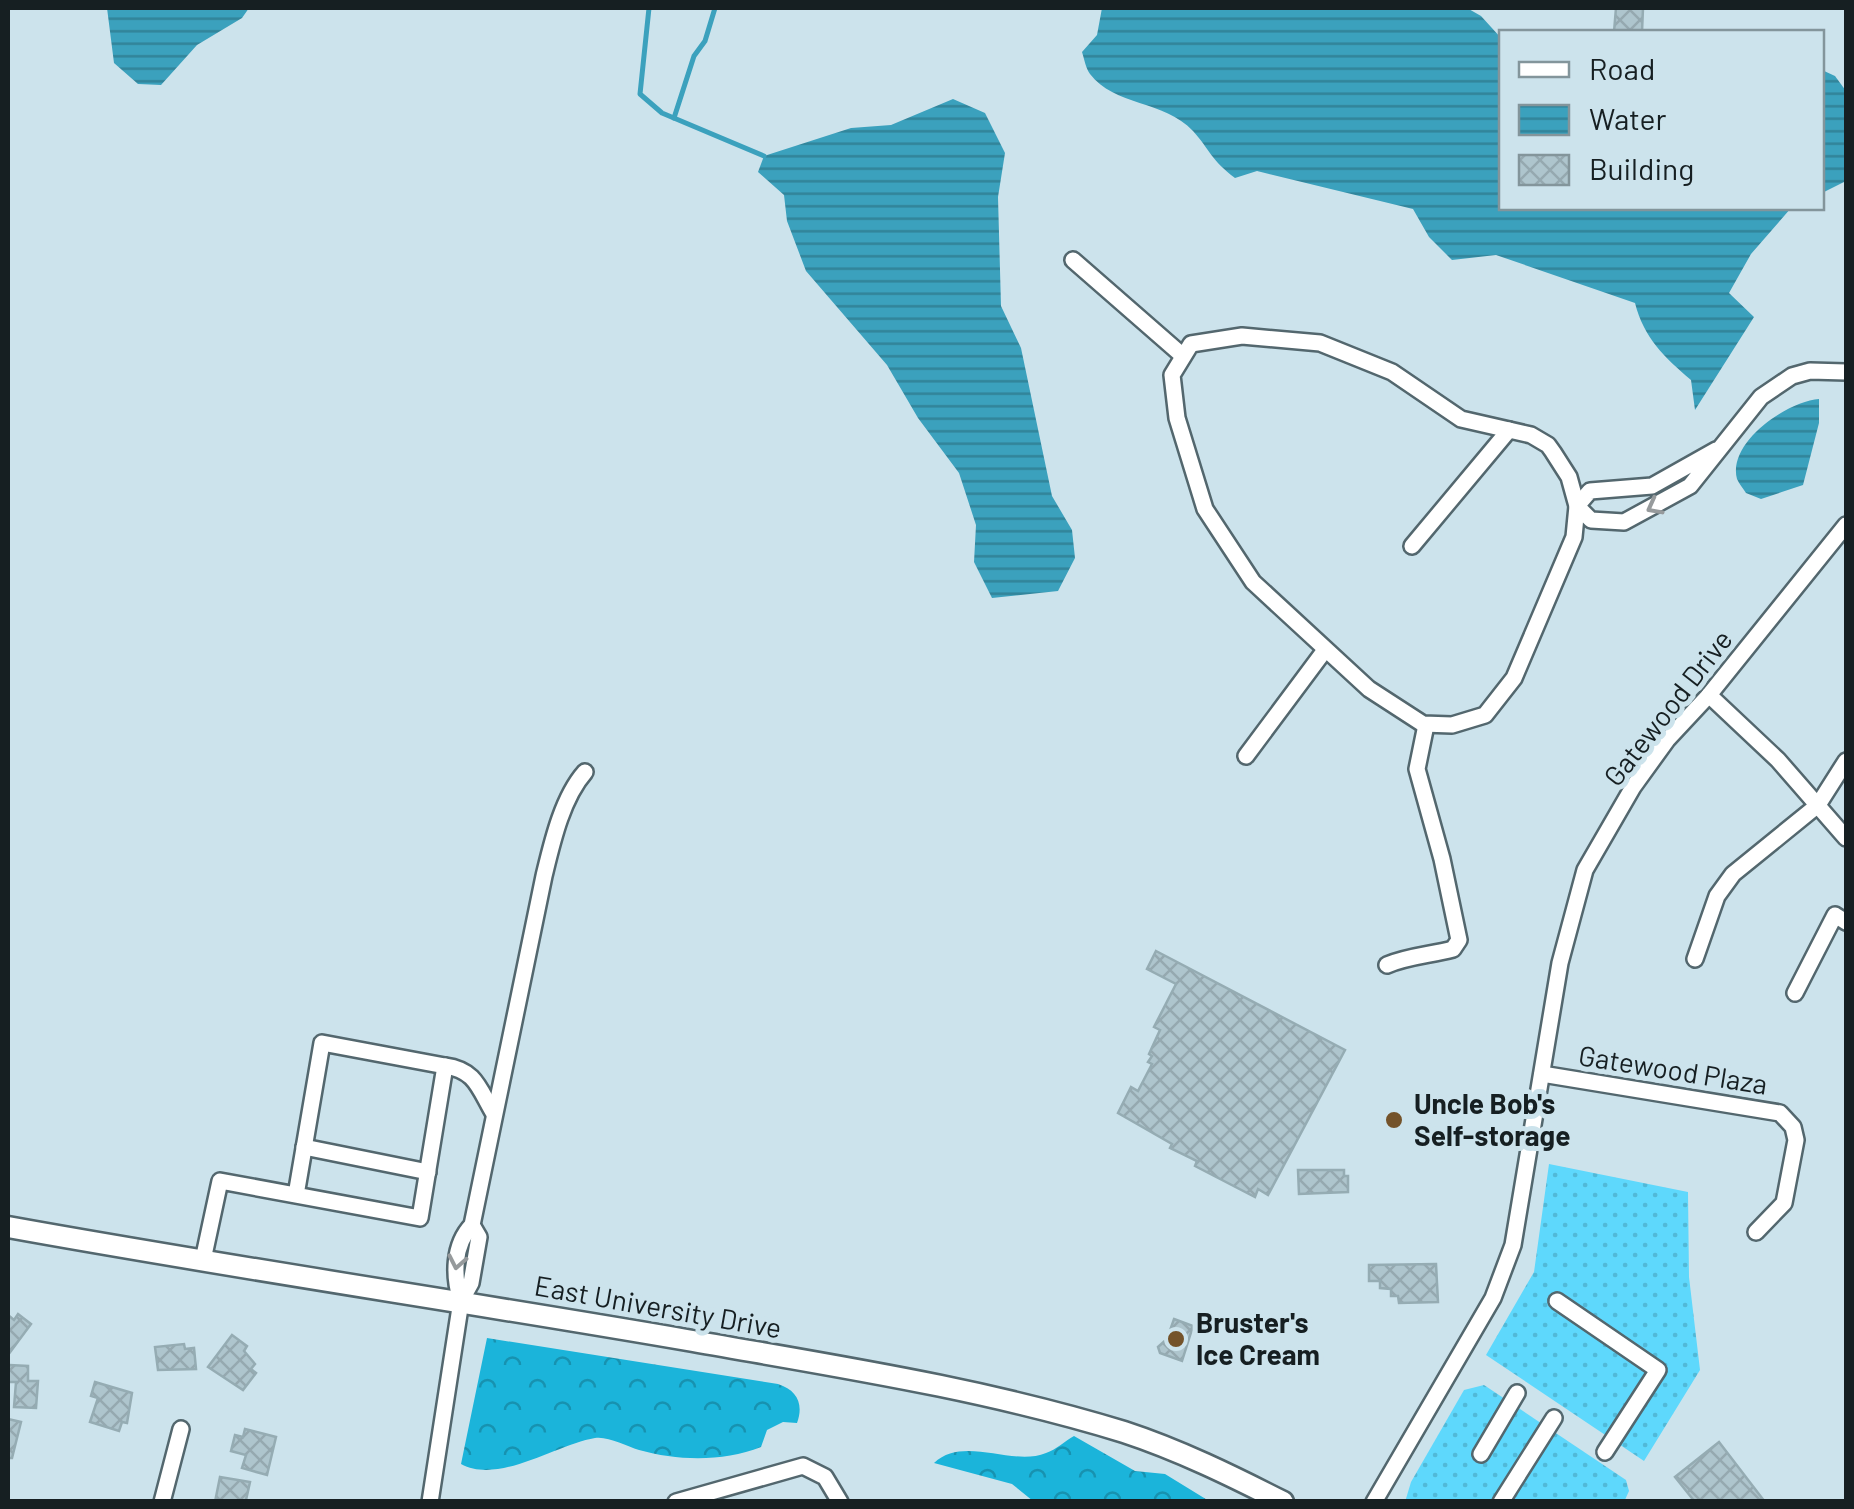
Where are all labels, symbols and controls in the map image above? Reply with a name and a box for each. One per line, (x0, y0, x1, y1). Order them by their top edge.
legend (1499, 30, 1824, 210)
text: Road (1589, 50, 1655, 86)
text: Water (1589, 100, 1667, 136)
text: Building (1589, 150, 1694, 186)
one-way arrow (1646, 495, 1664, 514)
street label: Gatewood Drive (1596, 622, 1739, 792)
street label: Gatewood Plaza (1576, 1037, 1770, 1101)
place label: Uncle Bob's Self-storage (1414, 1086, 1570, 1152)
marker: Uncle Bob's Self-storage (1383, 1109, 1405, 1131)
one-way arrow (448, 1253, 469, 1270)
street label: East University Drive (532, 1268, 784, 1344)
place label: Bruster's Ice Cream (1196, 1305, 1320, 1371)
marker: Bruster's Ice Cream (1165, 1328, 1187, 1350)

